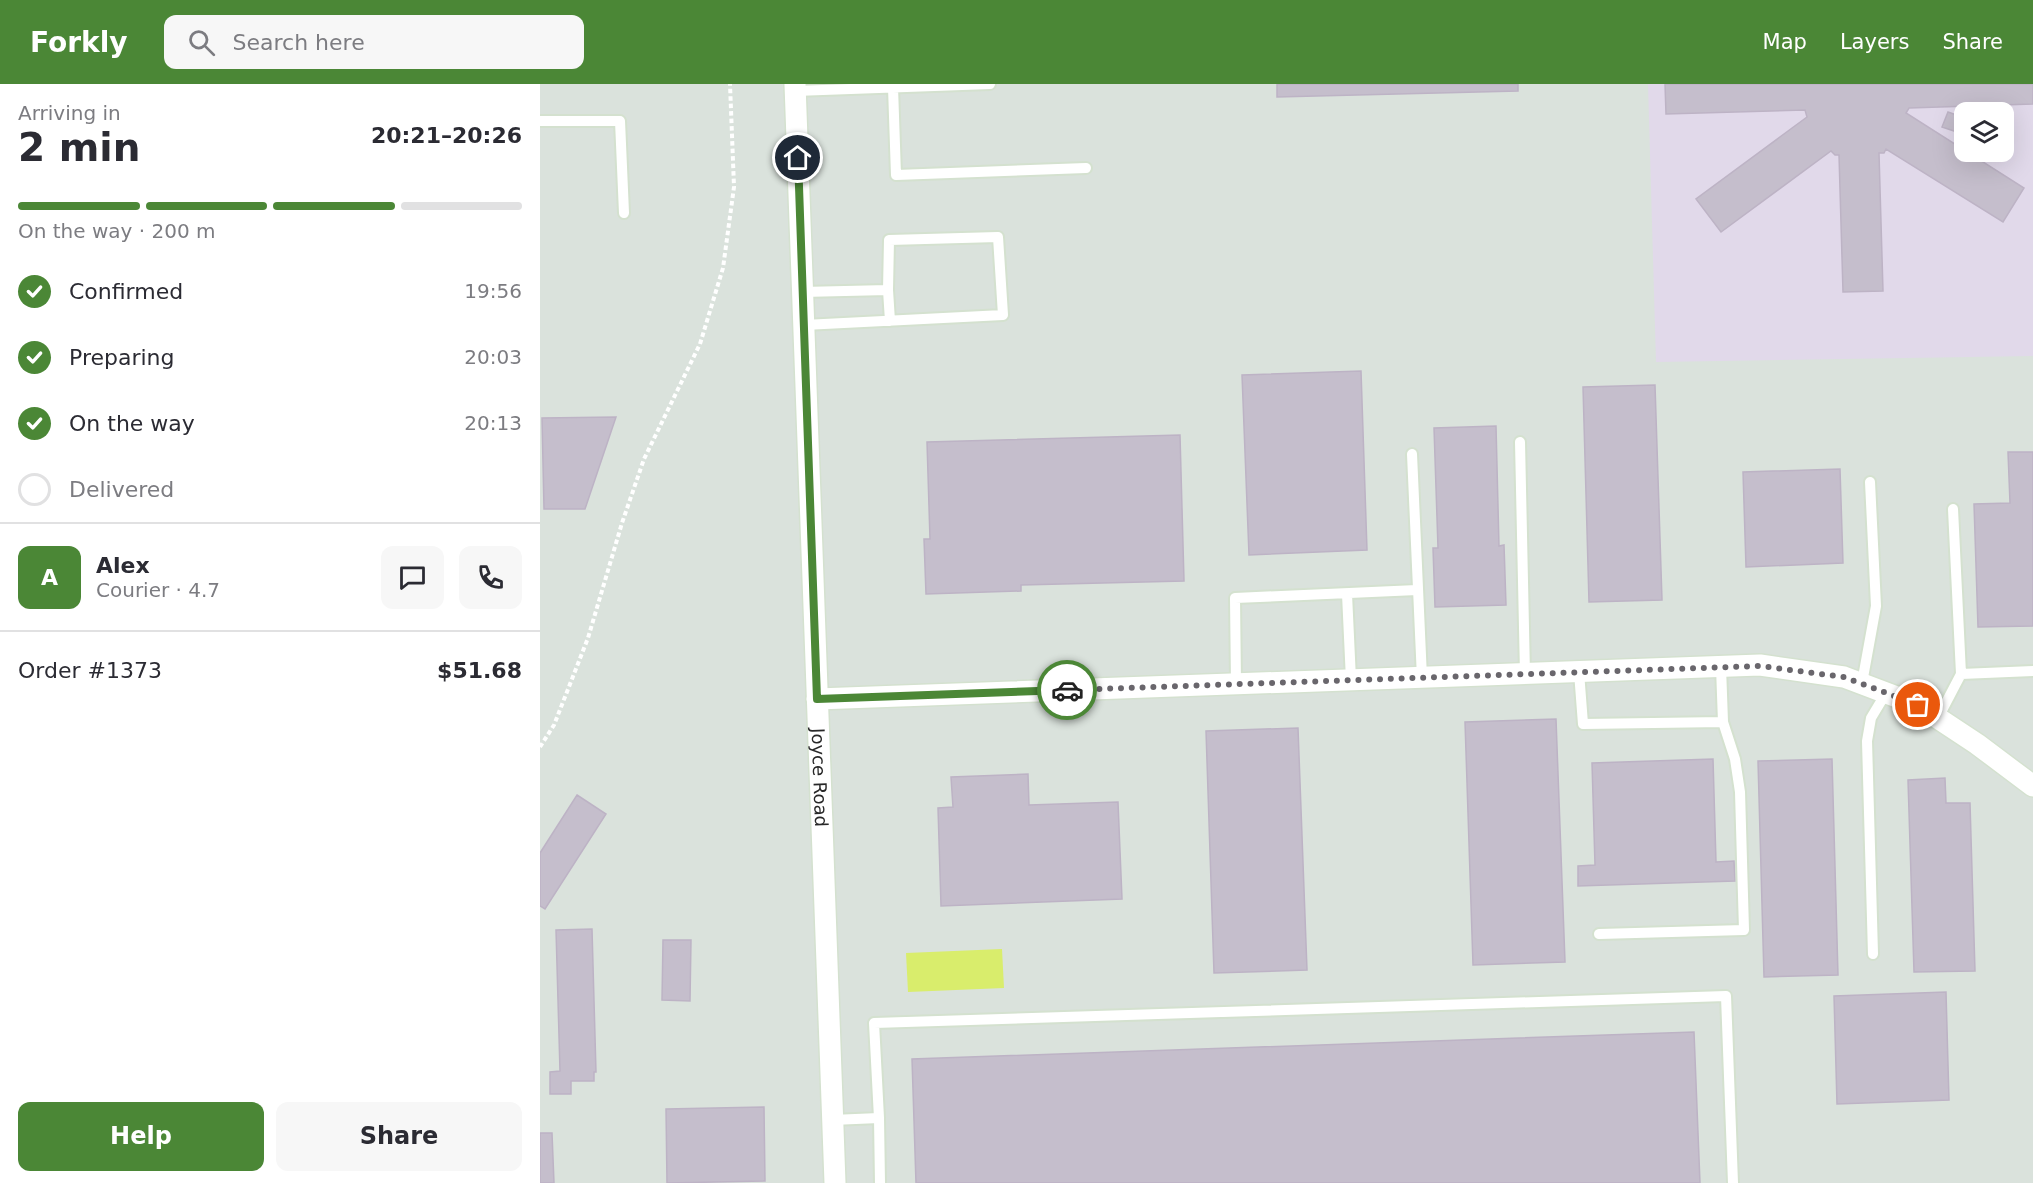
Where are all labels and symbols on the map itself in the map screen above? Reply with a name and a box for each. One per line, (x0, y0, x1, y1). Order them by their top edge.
pin (772, 132, 823, 183)
courier (1037, 660, 1097, 720)
pin (1892, 679, 1943, 730)
street label: Joyce Road (808, 727, 833, 827)

